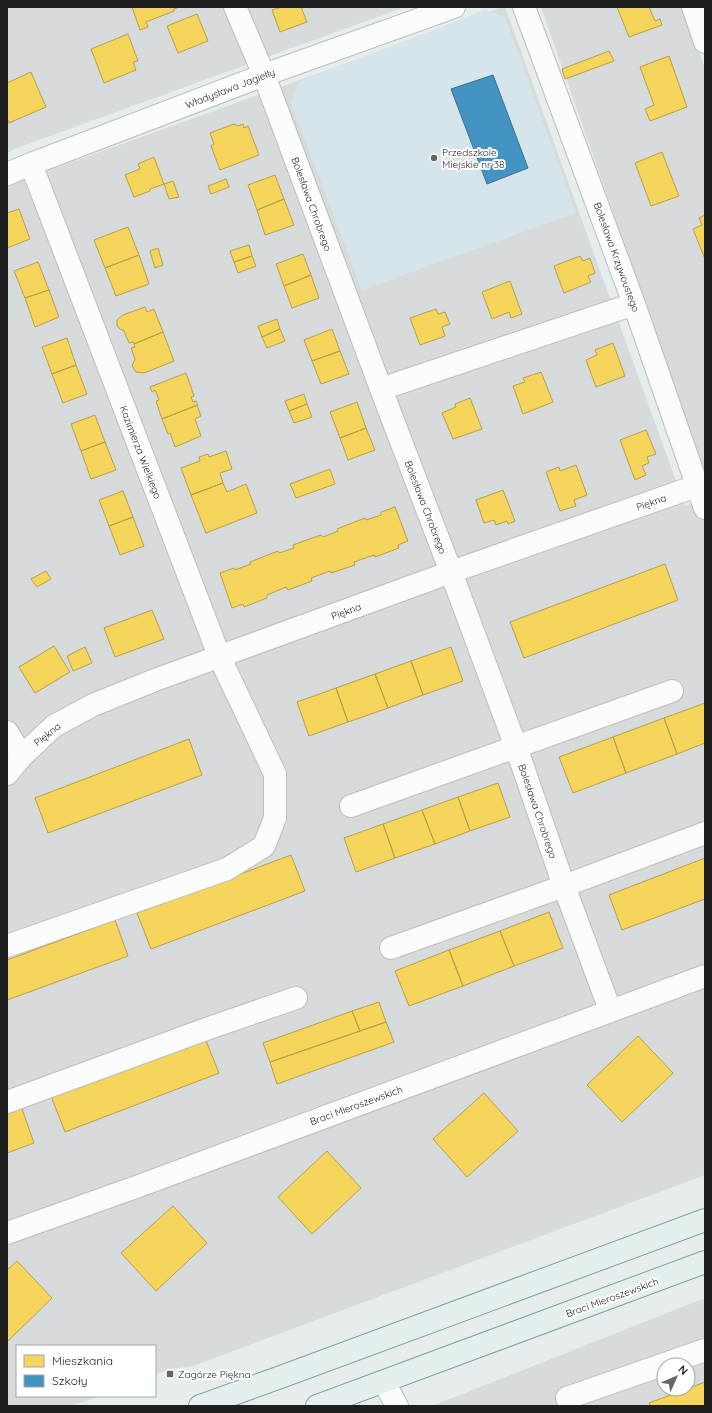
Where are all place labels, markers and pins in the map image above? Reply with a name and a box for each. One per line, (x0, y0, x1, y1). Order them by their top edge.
place label: Przedszkole Miejskie nr 38 (442, 146, 504, 171)
marker: Przedszkole Miejskie nr 38 (429, 153, 439, 163)
place label: Zagórze Piękna (178, 1368, 251, 1381)
marker: Zagórze Piękna (165, 1369, 175, 1379)

